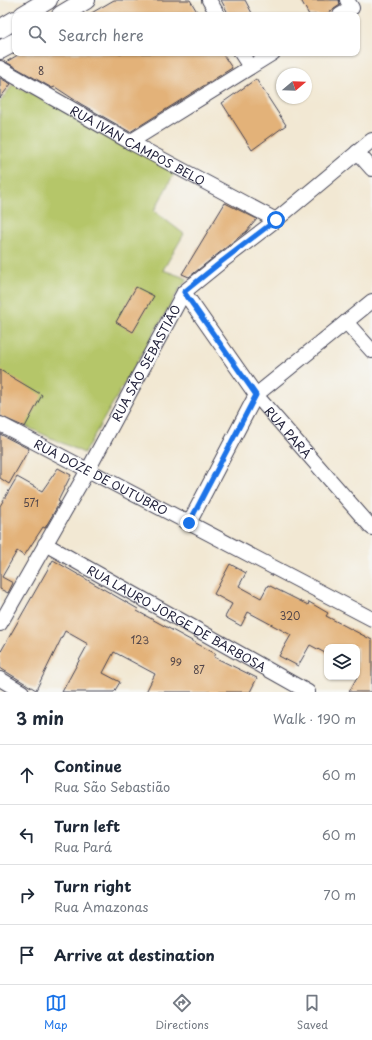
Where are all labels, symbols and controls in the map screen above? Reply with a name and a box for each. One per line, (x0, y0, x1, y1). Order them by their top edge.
search box (12, 12, 360, 56)
icon: search (26, 23, 48, 45)
text: Search here (58, 23, 144, 46)
house number: 8 (38, 63, 44, 78)
north arrow (276, 68, 312, 104)
street label: RUA IVAN CAMPOS BELO (67, 101, 208, 190)
route start (267, 211, 285, 229)
street label: RUA SÃO SEBASTIÃO (107, 301, 185, 425)
street label: RUA PARÁ (261, 402, 316, 462)
street label: RUA DOZE DE OUTUBRO (31, 434, 171, 519)
house number: 571 (23, 495, 39, 510)
route end (180, 514, 198, 532)
street label: RUA LAURO JORGE DE BARBOSA (84, 560, 270, 676)
house number: 320 (280, 608, 300, 623)
house number: 123 (131, 632, 149, 647)
map controls (324, 644, 360, 680)
button: layers (324, 644, 360, 680)
house number: 99 (170, 654, 182, 669)
house number: 87 (193, 662, 205, 677)
text: 3 min (16, 705, 64, 731)
text: Walk · 190 m (273, 709, 356, 728)
text: Continue (54, 754, 122, 777)
icon: ahead (16, 764, 38, 786)
text: 60 m (322, 765, 356, 784)
text: Rua São Sebastião (54, 777, 170, 796)
text: Turn left (54, 814, 120, 837)
icon: left (16, 824, 38, 846)
text: 60 m (322, 825, 356, 844)
text: Rua Pará (54, 837, 112, 856)
text: Turn right (54, 874, 131, 897)
icon: right (16, 884, 38, 906)
text: 70 m (323, 885, 356, 904)
text: Rua Amazonas (54, 897, 149, 916)
text: Arrive at destination (54, 943, 215, 966)
icon: arrive (16, 944, 38, 966)
tab: Map (44, 992, 67, 1033)
tab: Directions (155, 992, 209, 1033)
tab: Saved (297, 992, 328, 1033)

